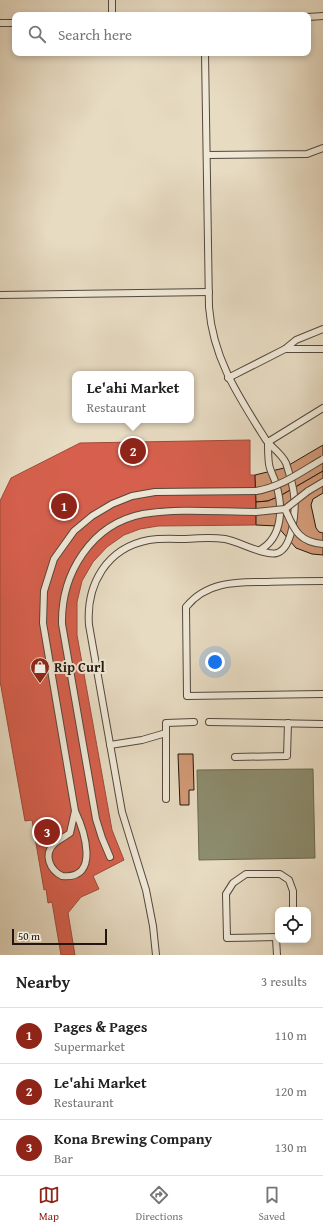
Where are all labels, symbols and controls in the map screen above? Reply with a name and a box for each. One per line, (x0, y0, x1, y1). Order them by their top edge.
search box (12, 12, 311, 56)
icon: search (26, 23, 48, 45)
text: Search here (58, 24, 132, 45)
popup (72, 371, 194, 423)
text: Le'ahi Market (87, 377, 179, 398)
text: Restaurant (87, 398, 146, 417)
pin: 2 (120, 436, 146, 466)
pin: 1 (51, 491, 77, 521)
your location (205, 652, 225, 672)
shop icon: Rip Curl (29, 656, 51, 684)
place label: Rip Curl (54, 657, 105, 677)
pin: 3 (34, 817, 60, 847)
map controls (275, 907, 311, 943)
button: locate (275, 907, 311, 943)
scale bar (12, 927, 107, 946)
text: 50 m (18, 928, 40, 944)
text: Nearby (16, 969, 70, 994)
text: 3 results (261, 972, 307, 991)
text: Pages & Pages (54, 1016, 147, 1037)
text: 1 (26, 1026, 32, 1045)
text: 110 m (275, 1026, 307, 1045)
text: Supermarket (54, 1037, 125, 1056)
text: Le'ahi Market (54, 1072, 147, 1093)
text: 2 (26, 1082, 32, 1101)
text: 120 m (275, 1082, 307, 1101)
text: Restaurant (54, 1093, 114, 1112)
text: Kona Brewing Company (54, 1128, 212, 1149)
text: 3 (26, 1138, 32, 1157)
text: 130 m (275, 1138, 307, 1157)
text: Bar (54, 1149, 73, 1168)
tab: Map (38, 1184, 60, 1224)
tab: Directions (136, 1184, 183, 1224)
tab: Saved (258, 1184, 285, 1224)

